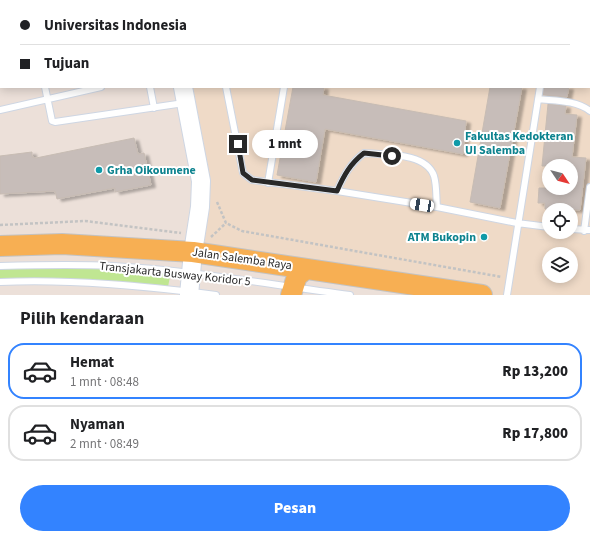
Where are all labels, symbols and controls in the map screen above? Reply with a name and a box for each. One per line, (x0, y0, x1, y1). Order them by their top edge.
text: Universitas Indonesia (44, 15, 187, 36)
text: Tujuan (44, 53, 89, 74)
place label: Fakultas Kedokteran UI Salemba (465, 128, 574, 159)
callout: 1 mnt (252, 130, 318, 158)
route end (229, 135, 247, 153)
text: 1 mnt (268, 135, 302, 153)
marker: Fakultas Kedokteran UI Salemba (452, 138, 462, 148)
route start (383, 147, 401, 165)
north arrow (542, 159, 578, 195)
map controls (542, 159, 578, 283)
place label: Grha Oikoumene (107, 162, 196, 179)
marker: Grha Oikoumene (94, 165, 104, 175)
car (409, 197, 435, 213)
button: locate (542, 203, 578, 239)
place label: ATM Bukopin (407, 229, 476, 246)
marker: ATM Bukopin (479, 232, 489, 242)
street label: Jalan Salemba Raya (191, 244, 293, 274)
button: layers (542, 247, 578, 283)
street label: Transjakarta Busway Koridor 5 (99, 258, 252, 290)
text: Pilih kendaraan (20, 306, 144, 331)
text: Hemat (70, 352, 114, 373)
icon: car (22, 353, 58, 389)
text: Rp 13,200 (502, 361, 568, 382)
text: 1 mnt · 08:48 (70, 373, 139, 391)
text: Nyaman (70, 414, 125, 435)
icon: car (22, 415, 58, 451)
text: Rp 17,800 (502, 423, 568, 444)
text: 2 mnt · 08:49 (70, 435, 139, 453)
button: Pesan (20, 485, 570, 531)

